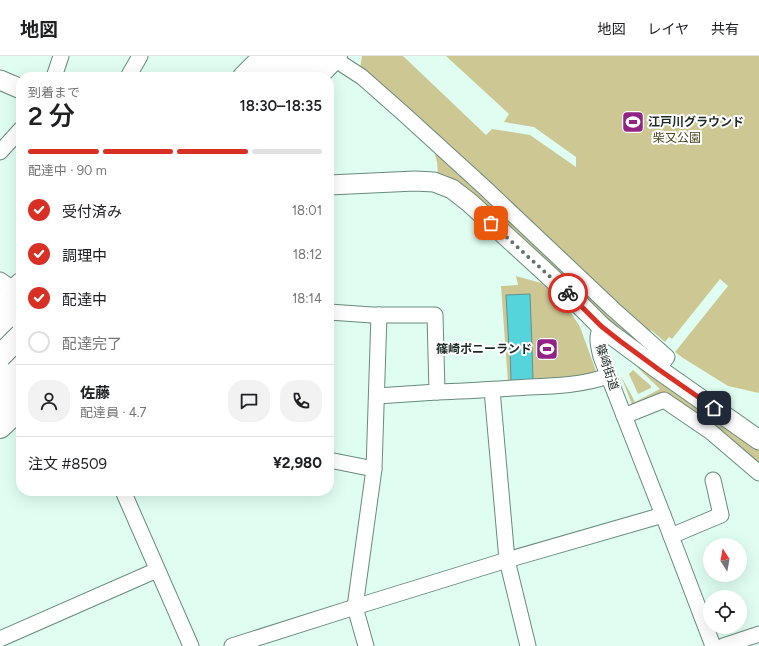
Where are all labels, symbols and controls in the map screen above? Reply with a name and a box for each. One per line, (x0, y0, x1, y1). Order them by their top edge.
text: 地図 (20, 18, 58, 41)
text: 地図 (597, 21, 625, 38)
text: レイヤ (647, 21, 689, 38)
text: 共有 (711, 21, 739, 38)
text: 到着まで (28, 85, 80, 100)
text: 18:30–18:35 (239, 97, 322, 115)
text: 2 分 (28, 100, 75, 132)
sports icon: 江戸川グラウンド (620, 109, 646, 135)
place label: 江戸川グラウンド (648, 115, 744, 129)
park label: 柴又公園 (653, 131, 701, 145)
text: 配達中 · 90 m (28, 163, 107, 178)
icon: check (28, 199, 50, 221)
text: 受付済み (62, 203, 122, 221)
text: 18:01 (292, 203, 322, 218)
pin (474, 206, 508, 240)
icon: bag (480, 212, 502, 234)
icon: check (28, 243, 50, 265)
text: 調理中 (62, 247, 107, 265)
text: 18:12 (293, 247, 322, 262)
courier (548, 273, 588, 313)
icon: bike (557, 282, 579, 304)
icon: check (28, 287, 50, 309)
text: 配達中 (62, 291, 107, 309)
text: 18:14 (292, 291, 322, 306)
text: 配達完了 (62, 335, 122, 353)
sports icon: 篠崎ポニーランド (534, 336, 560, 362)
place label: 篠崎ポニーランド (436, 342, 532, 356)
street label: 篠崎街道 (593, 342, 621, 392)
button: person (28, 380, 70, 422)
button: chat (228, 380, 270, 422)
button: phone (280, 380, 322, 422)
text: 佐藤 (80, 384, 110, 402)
pin (697, 391, 731, 425)
icon: home (703, 397, 725, 419)
text: 配達員 · 4.7 (80, 405, 146, 420)
text: ¥2,980 (273, 454, 322, 472)
text: 注文 #8509 (28, 455, 107, 473)
north arrow (703, 538, 747, 582)
map controls (703, 538, 747, 634)
button: locate (703, 590, 747, 634)

